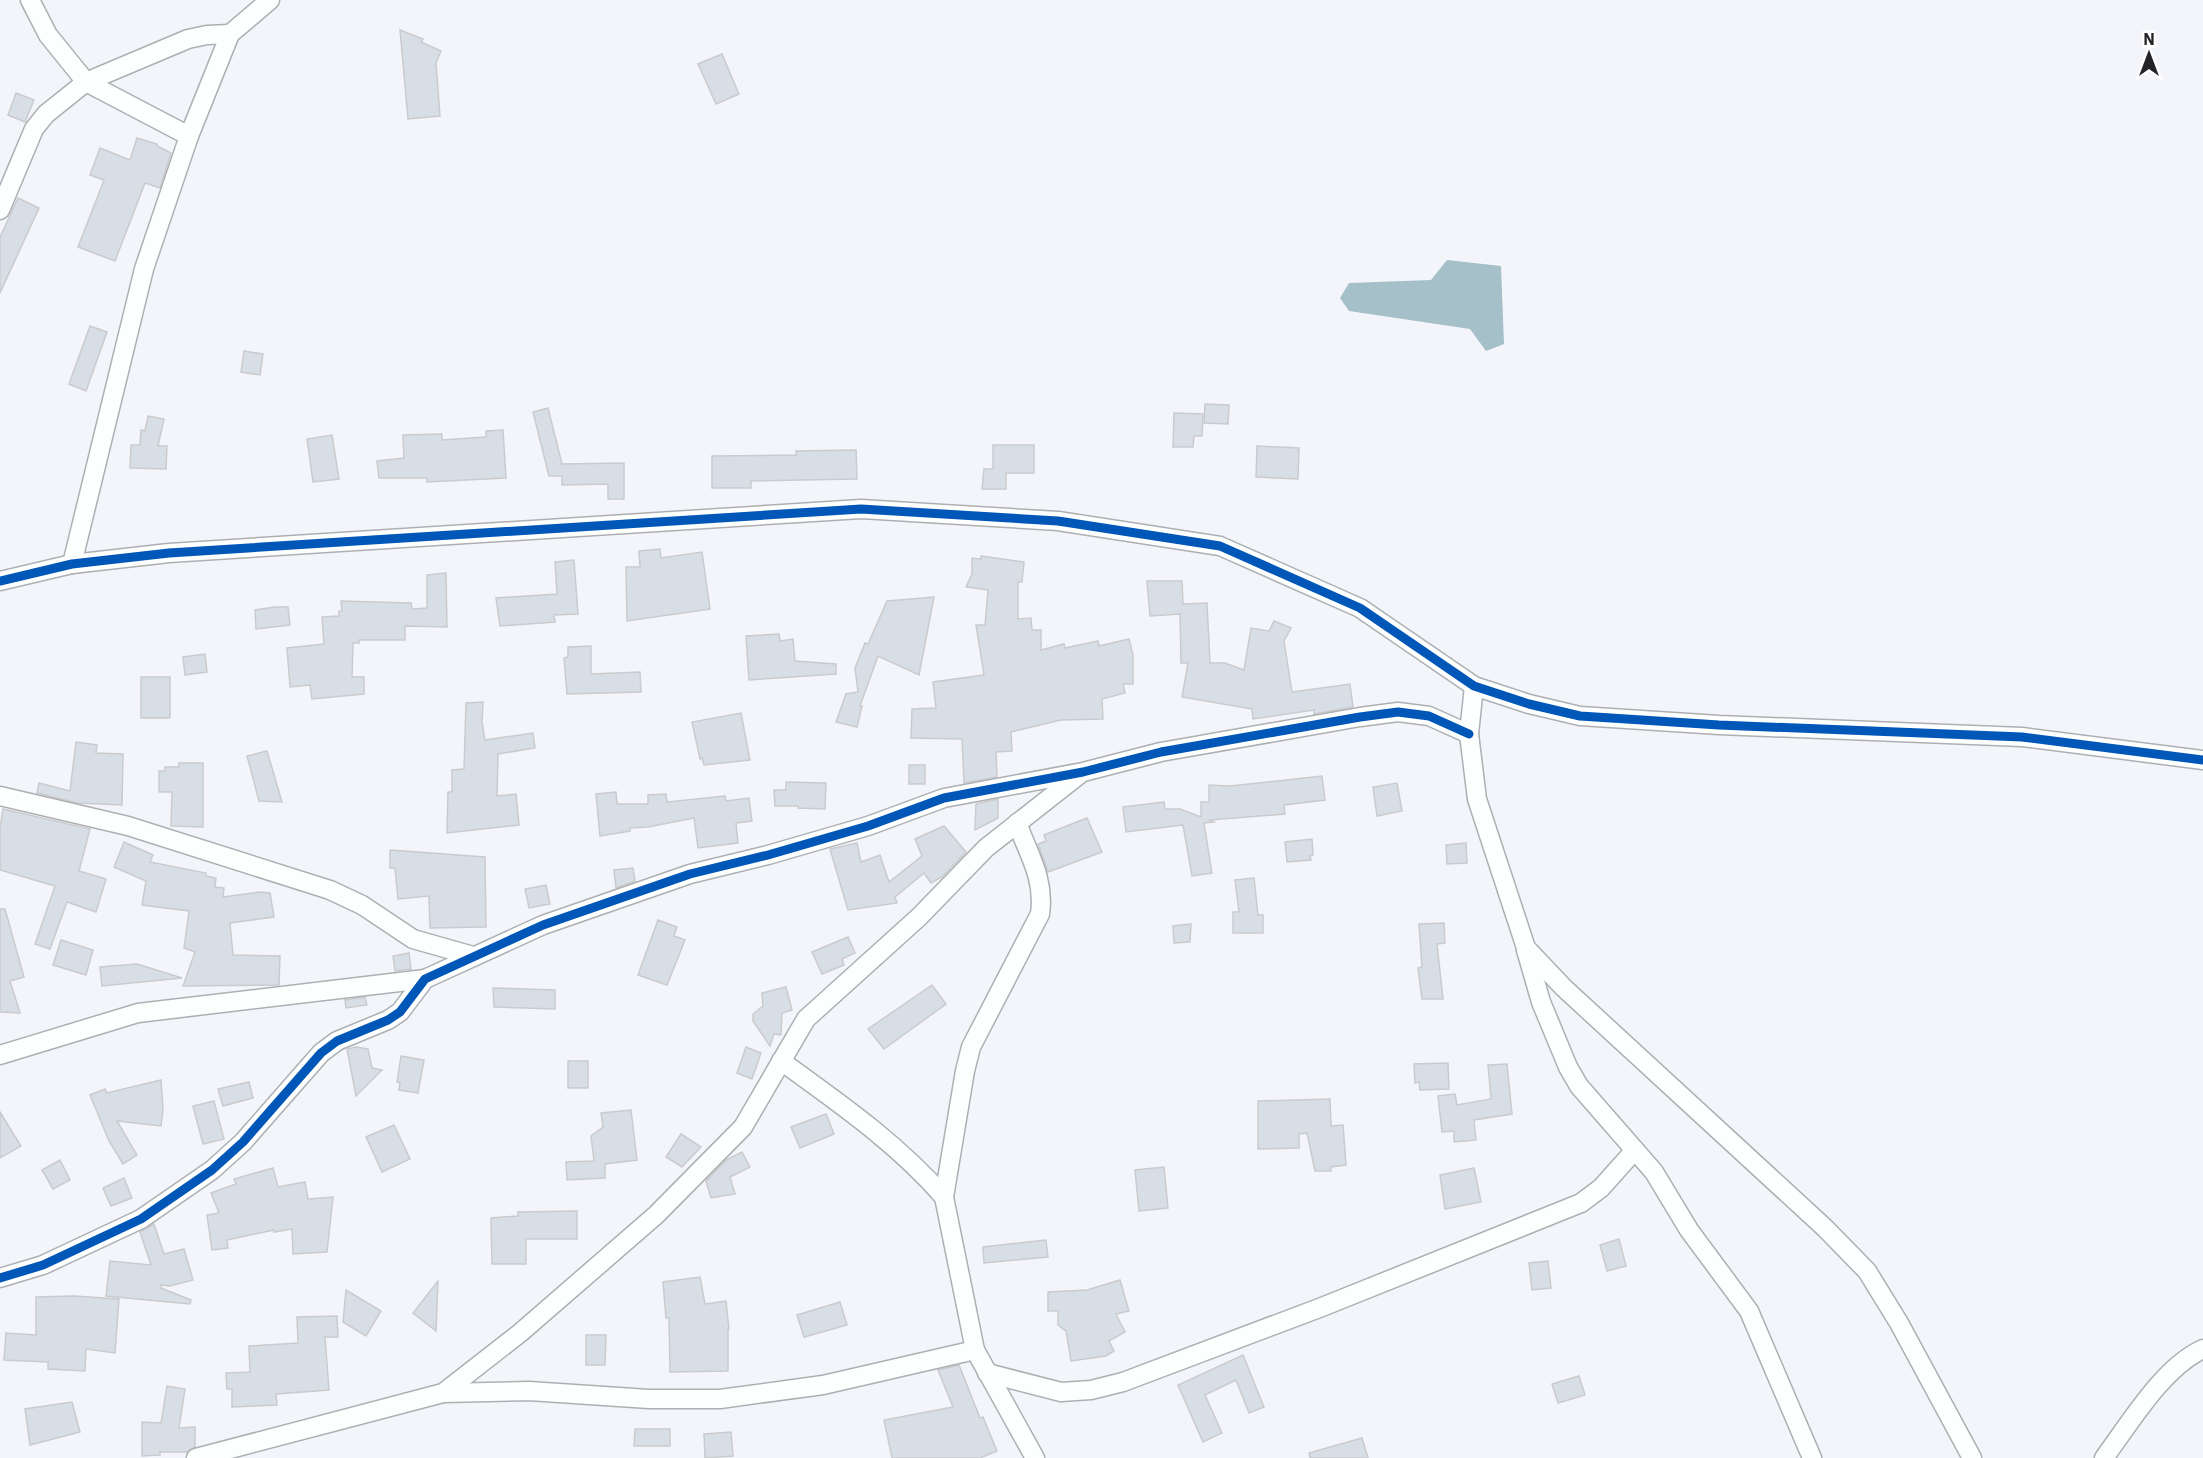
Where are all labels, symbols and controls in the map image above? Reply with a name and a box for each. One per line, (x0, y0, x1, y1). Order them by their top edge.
north arrow (2119, 24, 2179, 84)
text: N (2143, 29, 2155, 49)

